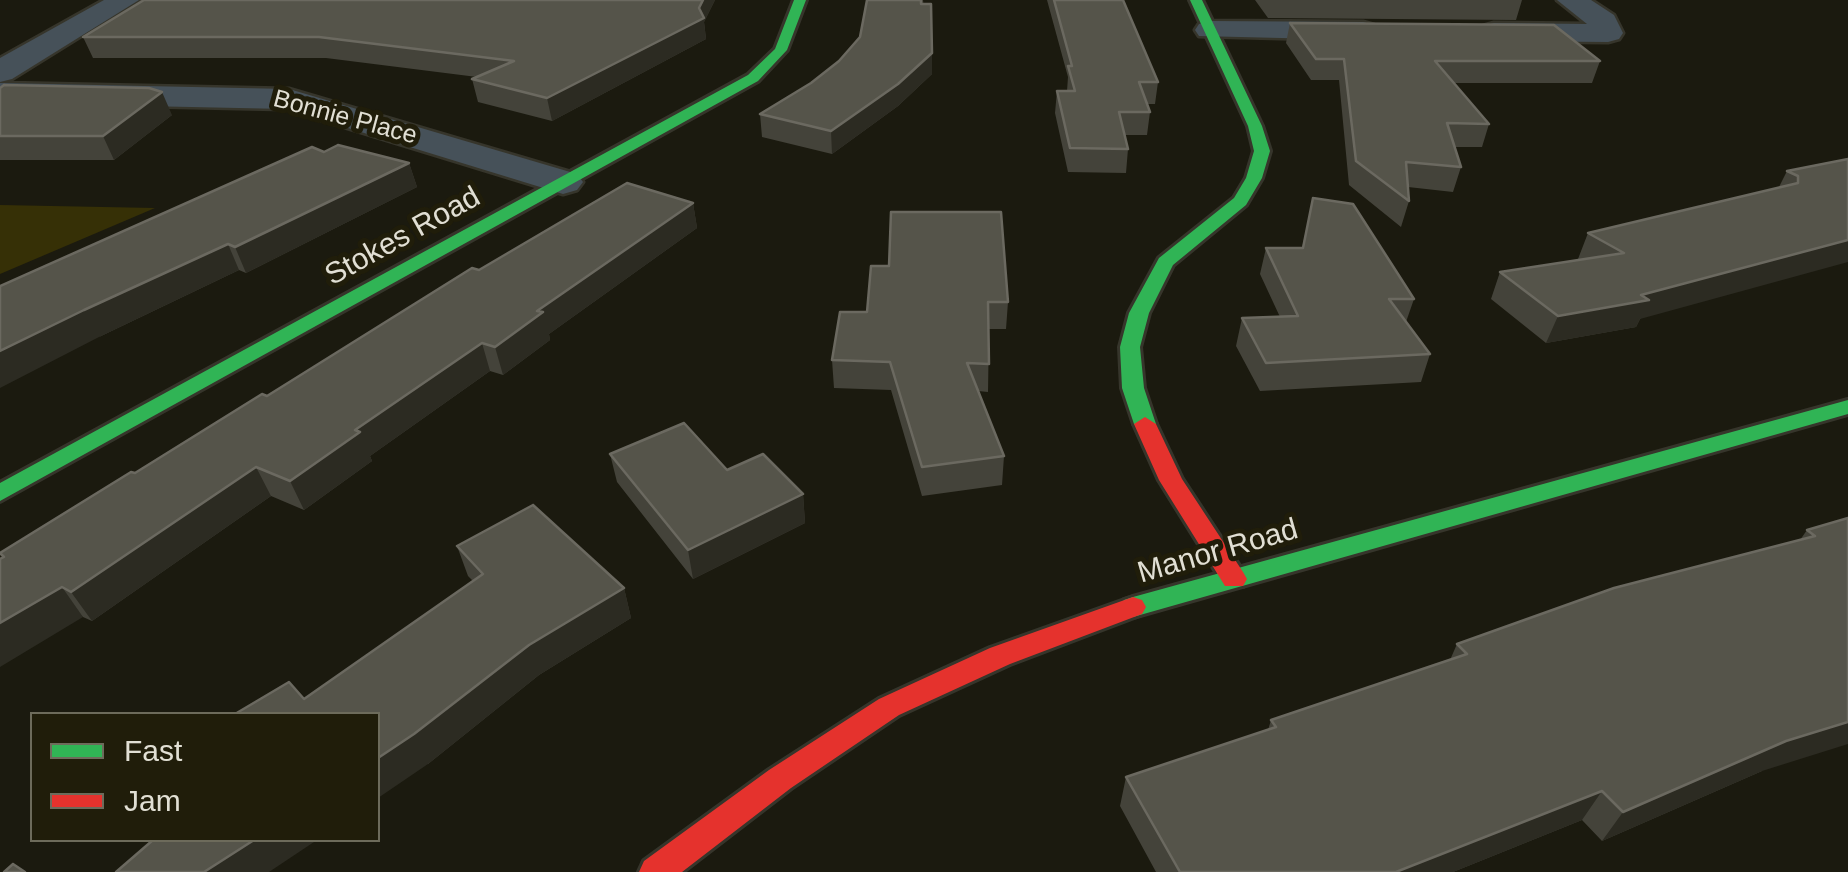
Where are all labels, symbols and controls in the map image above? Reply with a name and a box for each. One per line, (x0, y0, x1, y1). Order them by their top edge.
street label: Bonnie Place (270, 84, 420, 152)
street label: Stokes Road (319, 180, 487, 294)
street label: Manor Road (1134, 512, 1302, 592)
legend (30, 712, 380, 842)
text: Fast (124, 734, 182, 767)
text: Jam (124, 784, 181, 817)

